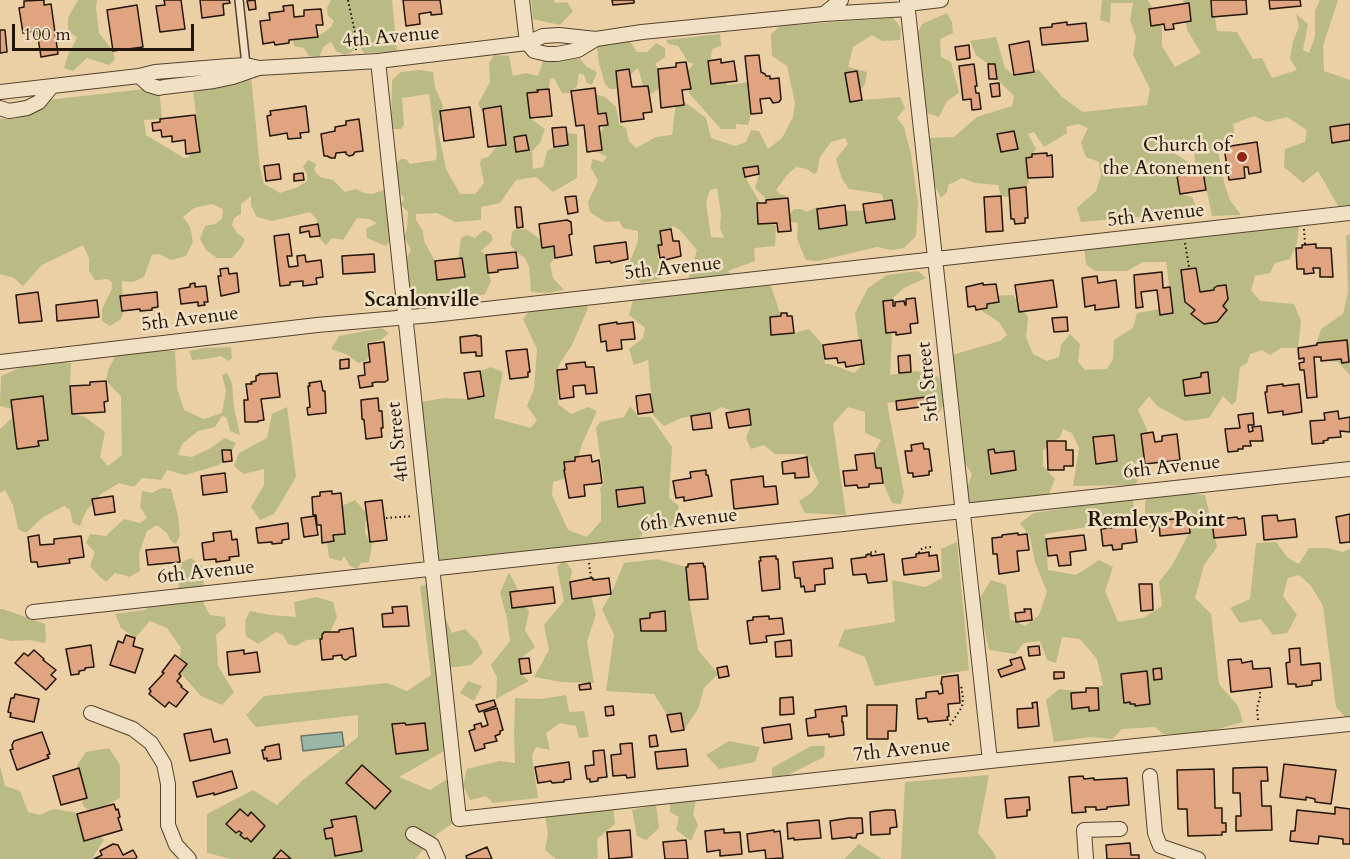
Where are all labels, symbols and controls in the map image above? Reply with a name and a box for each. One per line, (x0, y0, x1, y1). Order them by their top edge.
scale bar (15, 12, 196, 50)
text: 100 m (23, 22, 71, 47)
street label: 4th Avenue (341, 22, 441, 54)
place label: Church of the Atonement (1103, 134, 1230, 181)
marker: Church of the Atonement (1235, 150, 1249, 164)
street label: 5th Avenue (1106, 199, 1206, 233)
street label: 5th Avenue (623, 252, 723, 286)
district label: Scanlonville (364, 288, 480, 314)
street label: 5th Avenue (140, 302, 240, 338)
street label: 5th Street (913, 340, 945, 424)
street label: 4th Street (383, 400, 415, 484)
street label: 6th Avenue (1122, 451, 1222, 485)
street label: 6th Avenue (639, 504, 739, 538)
district label: Remleys Point (1087, 508, 1225, 534)
street label: 6th Avenue (156, 556, 256, 590)
street label: 7th Avenue (852, 734, 952, 768)

